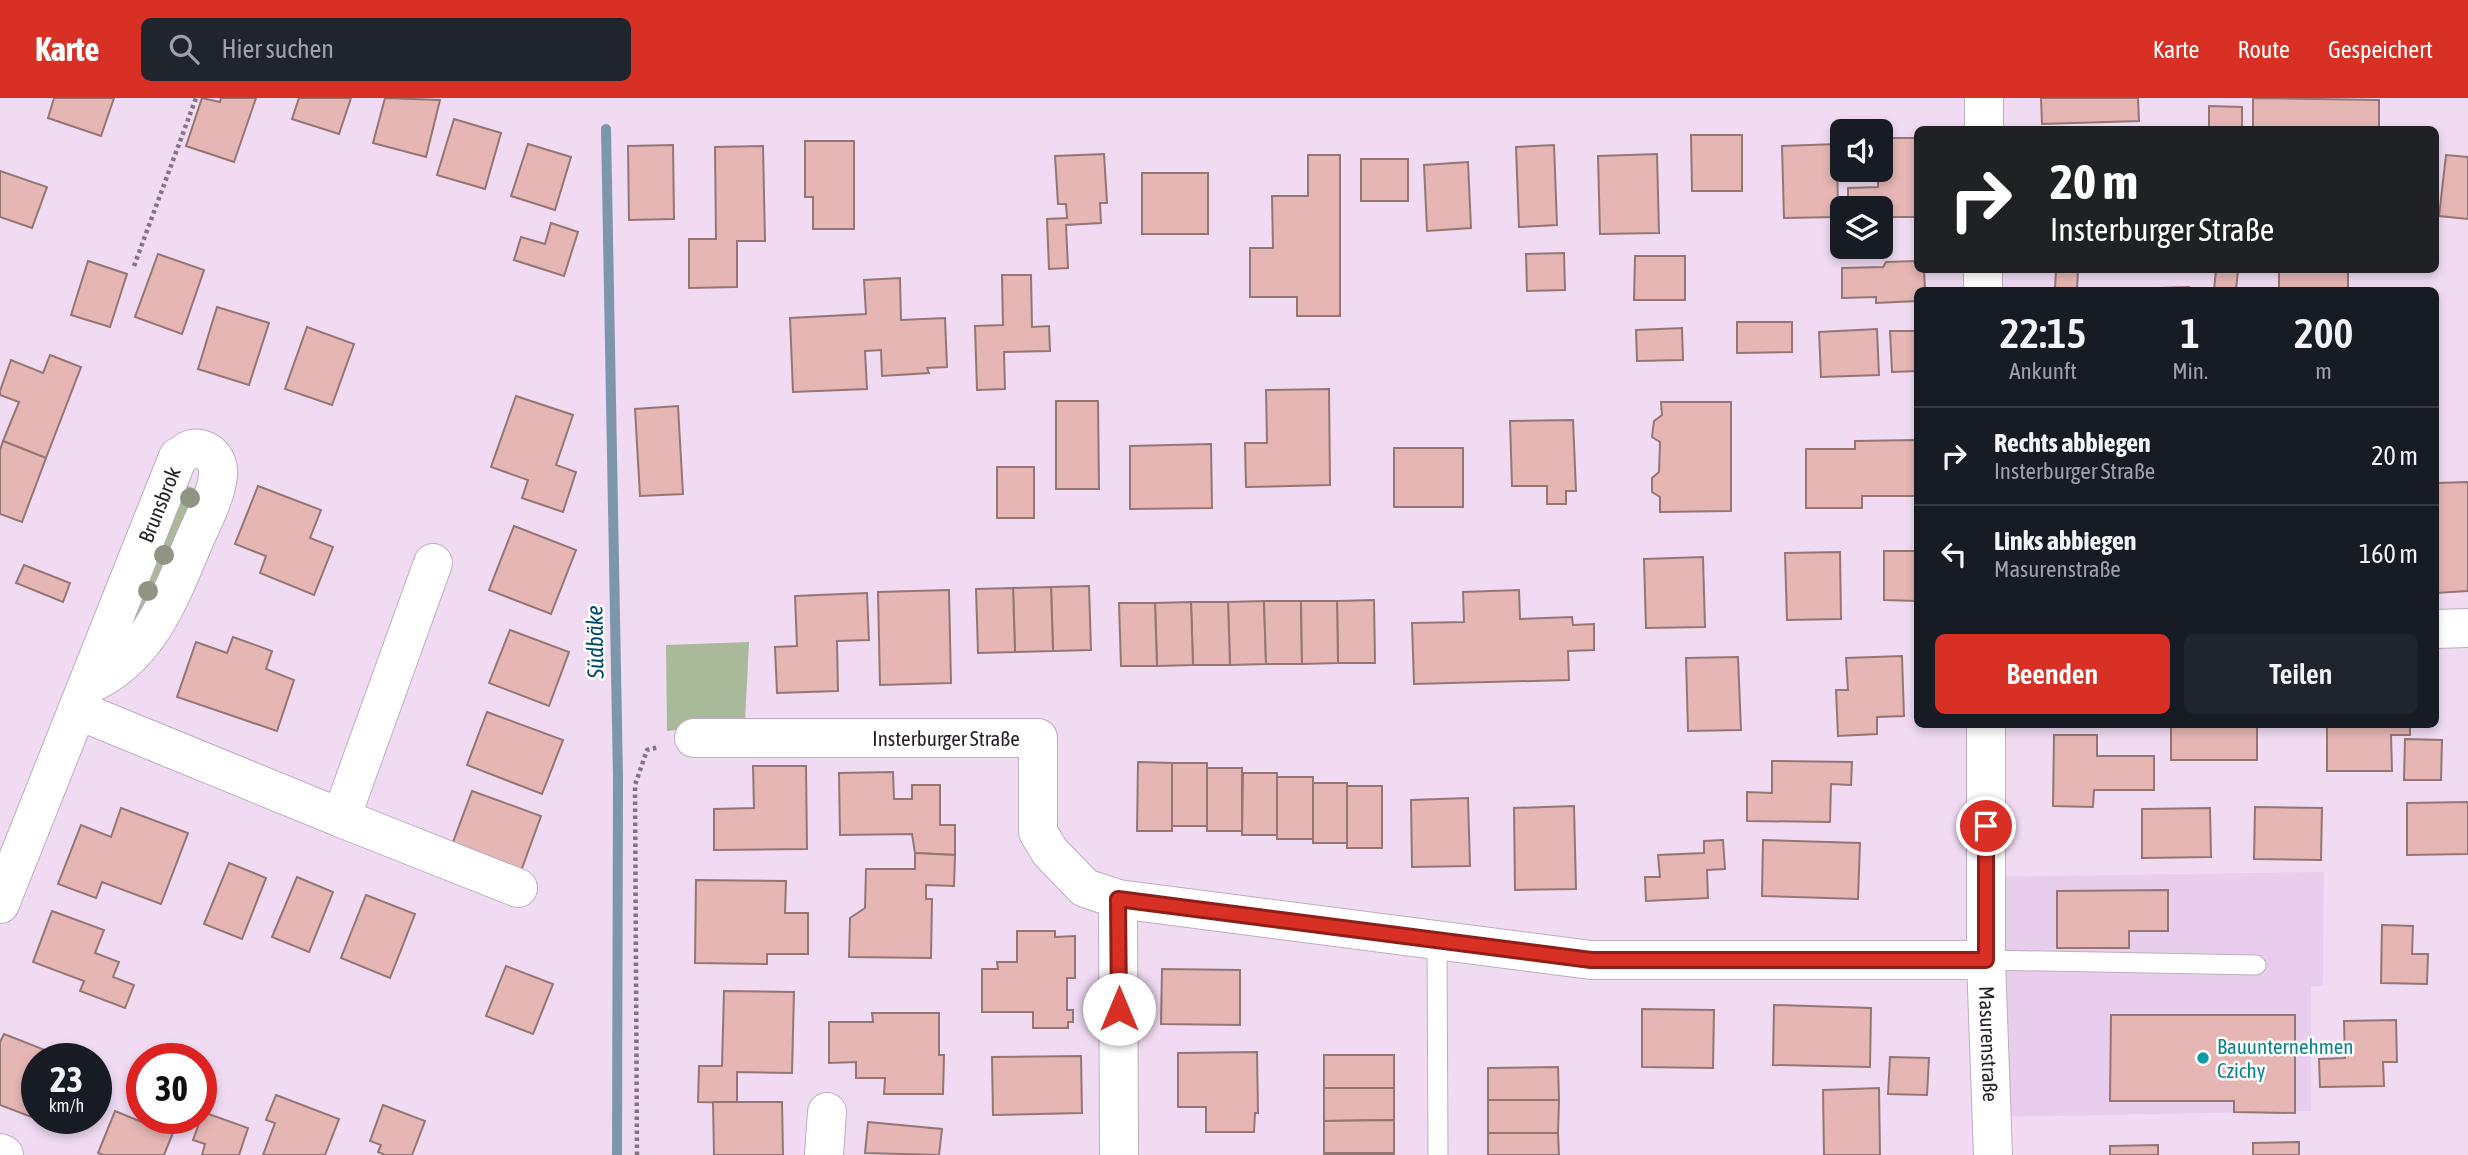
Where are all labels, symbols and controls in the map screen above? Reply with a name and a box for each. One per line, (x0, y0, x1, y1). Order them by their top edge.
search box (141, 18, 631, 81)
text: Karte (35, 30, 99, 68)
icon: search (165, 30, 203, 68)
text: Hier suchen (221, 34, 334, 64)
text: Karte (2153, 36, 2199, 63)
text: Route (2237, 36, 2290, 63)
text: Gespeichert (2328, 36, 2433, 63)
map controls (1830, 119, 1893, 259)
button: sound (1830, 119, 1893, 182)
text: 20 m (2050, 153, 2138, 209)
icon: right (1935, 154, 2026, 245)
button: layers (1830, 196, 1893, 259)
text: Insterburger Straße (2050, 211, 2274, 248)
text: 22:15 (2000, 309, 2086, 357)
text: 1 (2180, 309, 2200, 357)
text: 200 (2294, 309, 2353, 357)
text: Ankunft (2009, 358, 2077, 384)
text: Min. (2172, 358, 2208, 384)
text: m (2315, 358, 2332, 384)
text: Rechts abbiegen (1994, 428, 2151, 458)
icon: right (1935, 437, 1973, 475)
text: 20 m (2371, 441, 2418, 471)
text: Insterburger Straße (1994, 458, 2155, 484)
street label: Brunsbrok (133, 463, 185, 546)
text: Links abbiegen (1994, 526, 2136, 556)
icon: left (1935, 535, 1973, 573)
text: 160 m (2359, 539, 2418, 569)
text: Masurenstraße (1994, 556, 2121, 582)
water label: Südbäke (581, 605, 609, 680)
button: Beenden (1935, 634, 2170, 714)
button: Teilen (2184, 634, 2418, 714)
street label: Insterburger Straße (872, 726, 1020, 750)
pin (1956, 796, 2016, 856)
icon: arrive (1967, 807, 2005, 845)
position arrow (1082, 972, 1156, 1046)
street label: Masurenstraße (1975, 986, 2003, 1102)
place label: Bauunternehmen Czichy (2217, 1034, 2354, 1082)
speed limit sign: 30 (126, 1043, 217, 1134)
marker: Bauunternehmen Czichy (2195, 1050, 2211, 1066)
text: 23 (50, 1059, 83, 1099)
text: km/h (49, 1095, 84, 1116)

